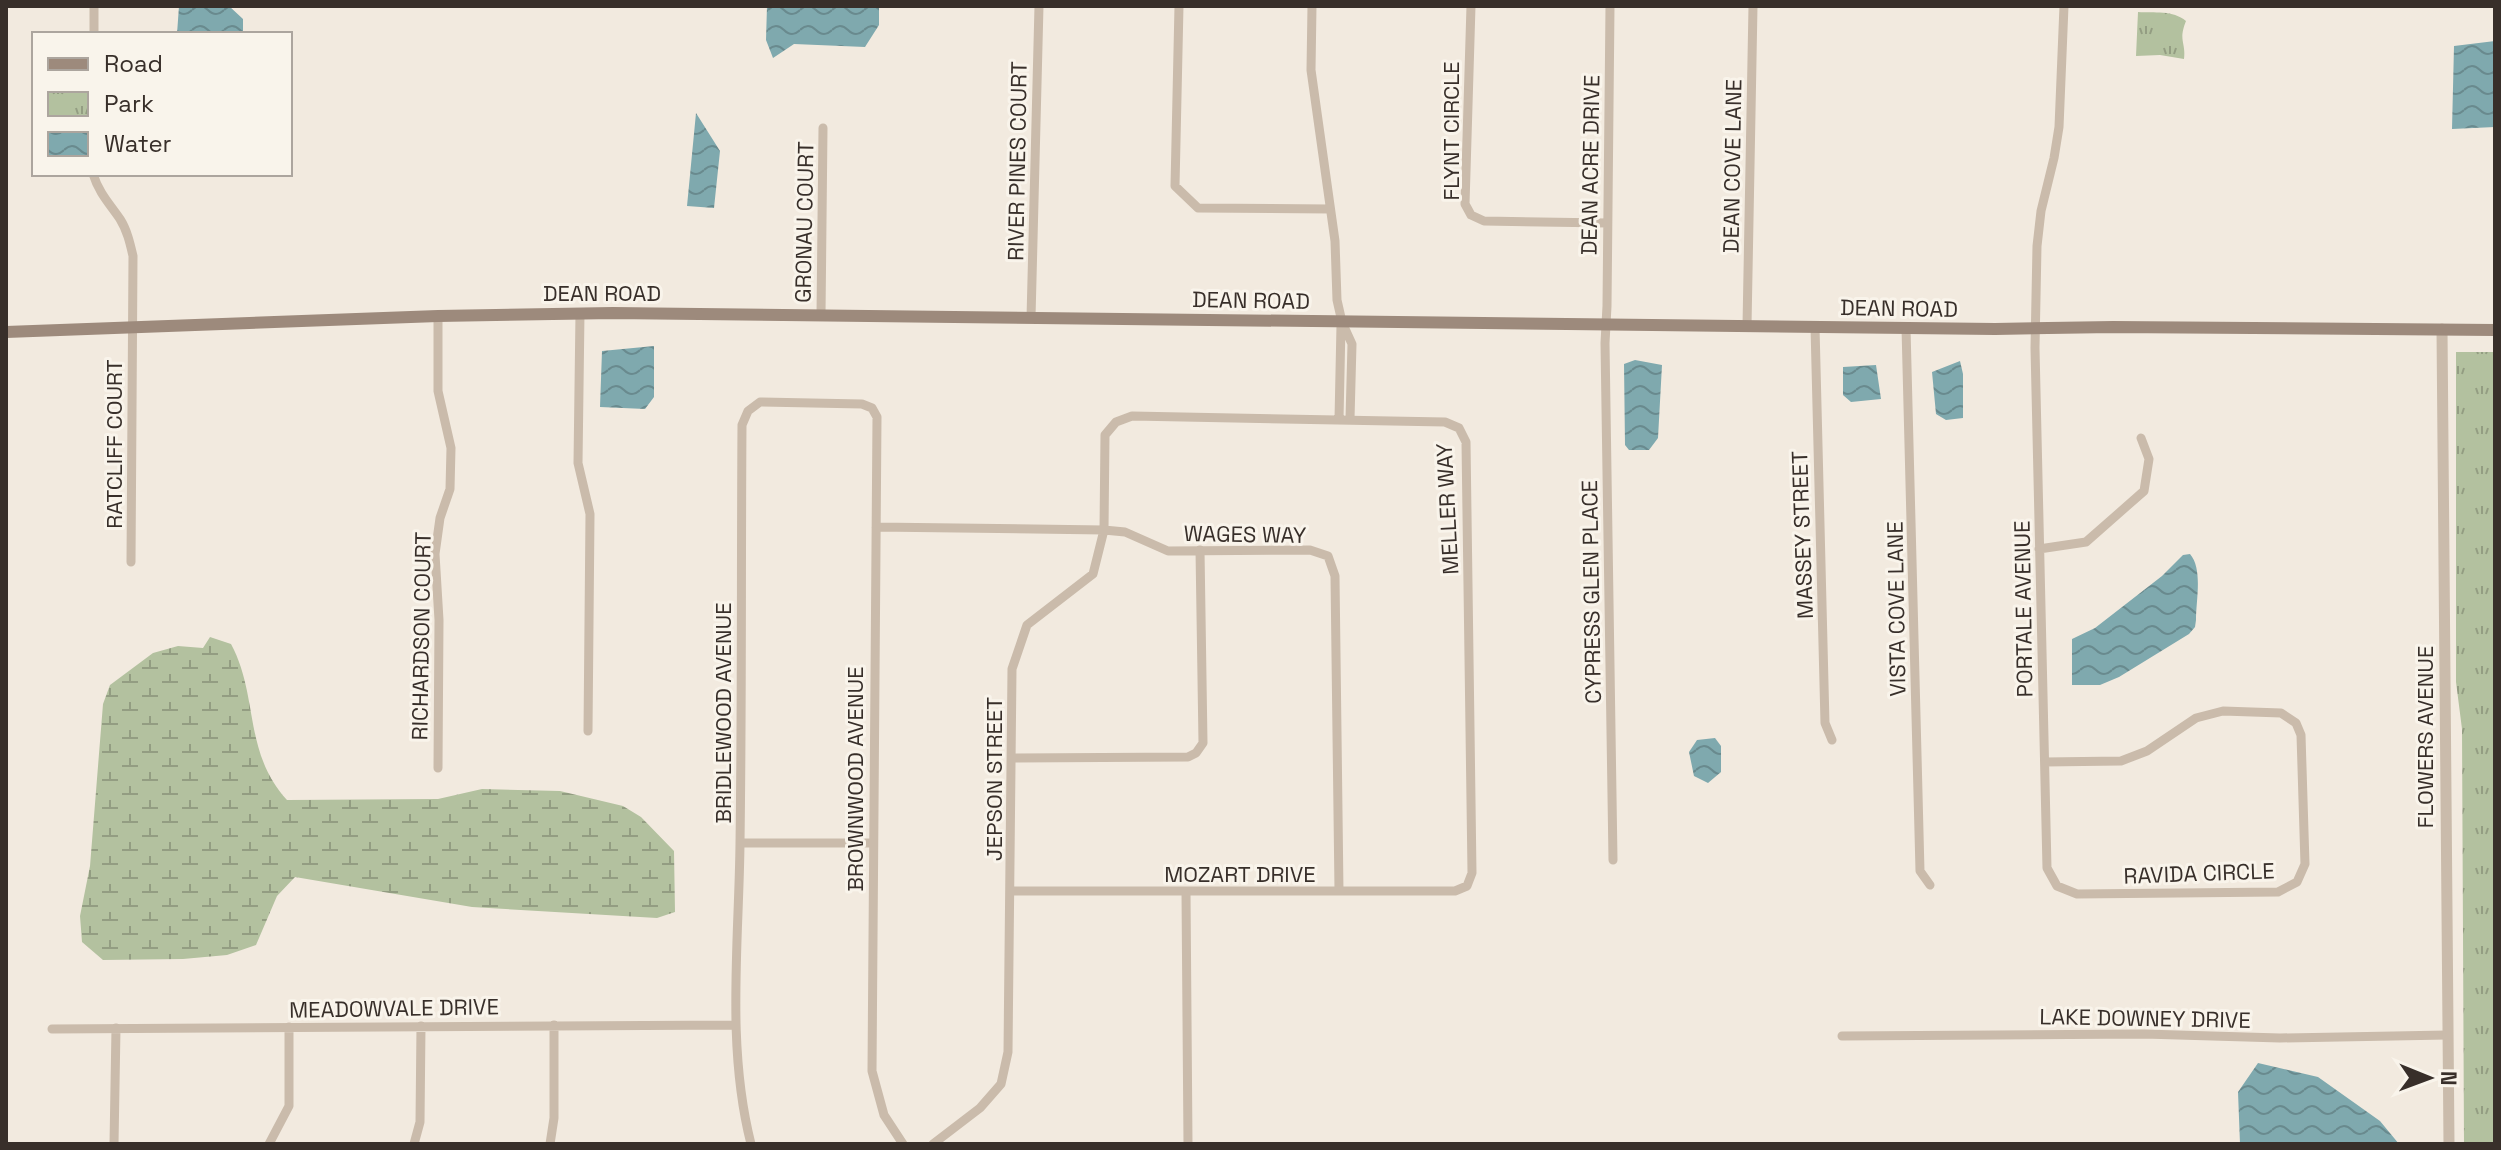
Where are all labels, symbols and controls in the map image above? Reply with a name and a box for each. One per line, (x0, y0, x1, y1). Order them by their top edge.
legend (32, 32, 292, 176)
text: Road (104, 48, 163, 79)
street label: RIVER PINES COURT (1001, 61, 1033, 261)
street label: FLYNT CIRCLE (1437, 61, 1465, 201)
street label: DEAN ACRE DRIVE (1574, 75, 1606, 255)
street label: DEAN COVE LANE (1716, 79, 1748, 253)
text: Park (104, 88, 154, 119)
text: Water (104, 128, 172, 159)
street label: GRONAU COURT (789, 141, 819, 303)
street label: DEAN ROAD (543, 279, 661, 307)
street label: DEAN ROAD (1192, 285, 1310, 315)
street label: DEAN ROAD (1840, 293, 1958, 323)
street label: RATCLIFF COURT (100, 359, 128, 529)
street label: MELLER WAY (1430, 442, 1464, 575)
street label: MASSEY STREET (1785, 450, 1819, 620)
street label: CYPRESS GLEN PLACE (1575, 480, 1607, 704)
street label: WAGES WAY (1184, 519, 1307, 549)
street label: PORTALE AVENUE (2007, 520, 2039, 698)
street label: VISTA COVE LANE (1880, 521, 1912, 697)
street label: RICHARDSON COURT (405, 531, 437, 741)
street label: BRIDLEWOOD AVENUE (709, 602, 737, 824)
street label: FLOWERS AVENUE (2411, 646, 2439, 828)
street label: BROWNWOOD AVENUE (841, 666, 869, 892)
street label: JEPSON STREET (980, 697, 1008, 861)
street label: RAVIDA CIRCLE (2123, 856, 2275, 890)
street label: MOZART DRIVE (1164, 860, 1316, 888)
street label: MEADOWVALE DRIVE (289, 992, 499, 1024)
street label: LAKE DOWNEY DRIVE (2039, 1002, 2251, 1034)
north arrow (2389, 1038, 2469, 1118)
text: N (2435, 1071, 2463, 1086)

